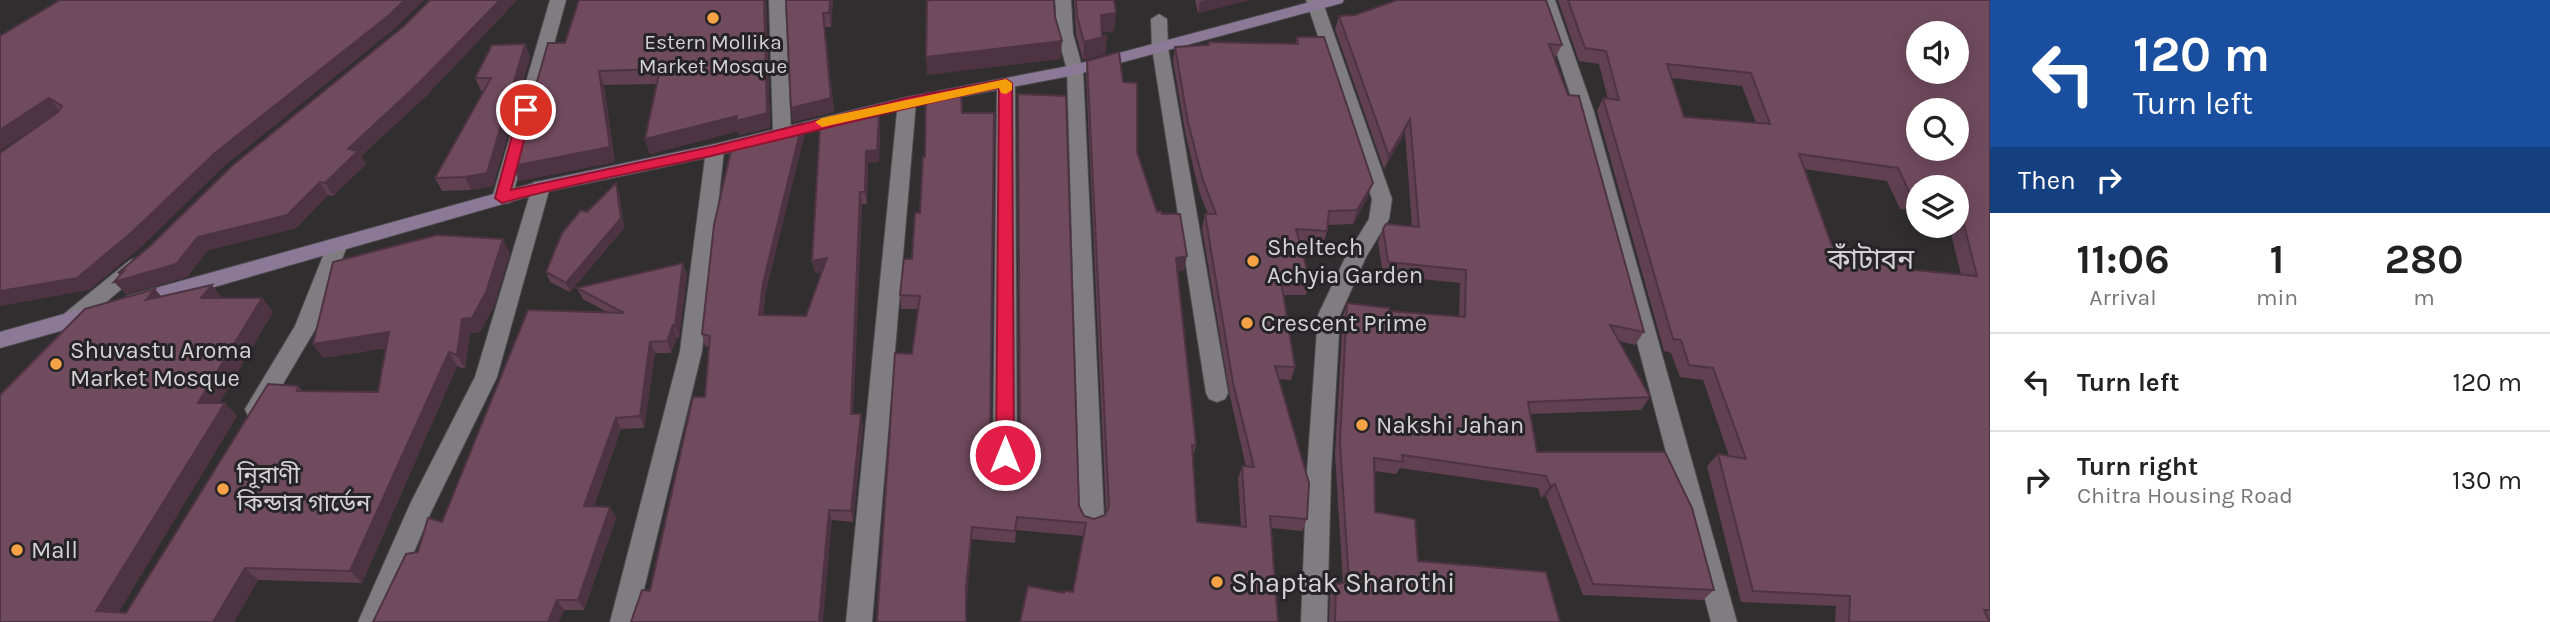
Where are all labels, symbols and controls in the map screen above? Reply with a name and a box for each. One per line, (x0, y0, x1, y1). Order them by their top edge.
marker: Estern Mollika Market Mosque (705, 10, 721, 26)
map controls (1906, 21, 1969, 238)
button: sound (1906, 21, 1969, 84)
text: 120 m (2133, 26, 2270, 83)
icon: left (2018, 28, 2109, 119)
place label: Estern Mollika Market Mosque (639, 30, 787, 78)
pin (496, 80, 556, 140)
text: Turn left (2133, 85, 2253, 122)
icon: arrive (507, 91, 545, 129)
button: search (1906, 98, 1969, 161)
icon: right (2090, 161, 2128, 199)
text: Then (2018, 165, 2076, 196)
button: layers (1906, 175, 1969, 238)
place label: Sheltech Achyia Garden (1267, 233, 1423, 289)
text: 11:06 (2076, 234, 2170, 284)
text: 1 (2270, 234, 2285, 284)
text: 280 (2385, 234, 2464, 284)
district label: কাঁটাবন (1827, 243, 1915, 276)
marker: Sheltech Achyia Garden (1245, 253, 1261, 269)
text: Arrival (2089, 284, 2157, 311)
text: min (2256, 284, 2298, 311)
text: m (2413, 284, 2435, 311)
place label: Crescent Prime (1261, 309, 1427, 337)
marker: Crescent Prime (1239, 315, 1255, 331)
place label: Shuvastu Aroma Market Mosque (70, 336, 252, 392)
marker: Shuvastu Aroma Market Mosque (48, 356, 64, 372)
icon: left (2018, 363, 2056, 401)
text: Turn left (2077, 367, 2179, 398)
text: 120 m (2452, 367, 2522, 398)
place label: Nakshi Jahan (1376, 411, 1524, 439)
marker: Nakshi Jahan (1354, 417, 1370, 433)
position arrow (968, 418, 1042, 492)
text: Turn right (2077, 451, 2198, 482)
place label: নিূরাণী কিন্ডার গার্ডেন (236, 461, 371, 517)
icon: right (2018, 461, 2056, 499)
text: 130 m (2452, 465, 2522, 496)
marker: নিূরাণী কিন্ডার গার্ডেন (215, 481, 231, 497)
text: Chitra Housing Road (2077, 482, 2293, 509)
place label: Mall (31, 536, 78, 564)
marker: Mall (9, 542, 25, 558)
place label: Shaptak Sharothi (1231, 566, 1455, 599)
marker: Shaptak Sharothi (1209, 574, 1225, 590)

